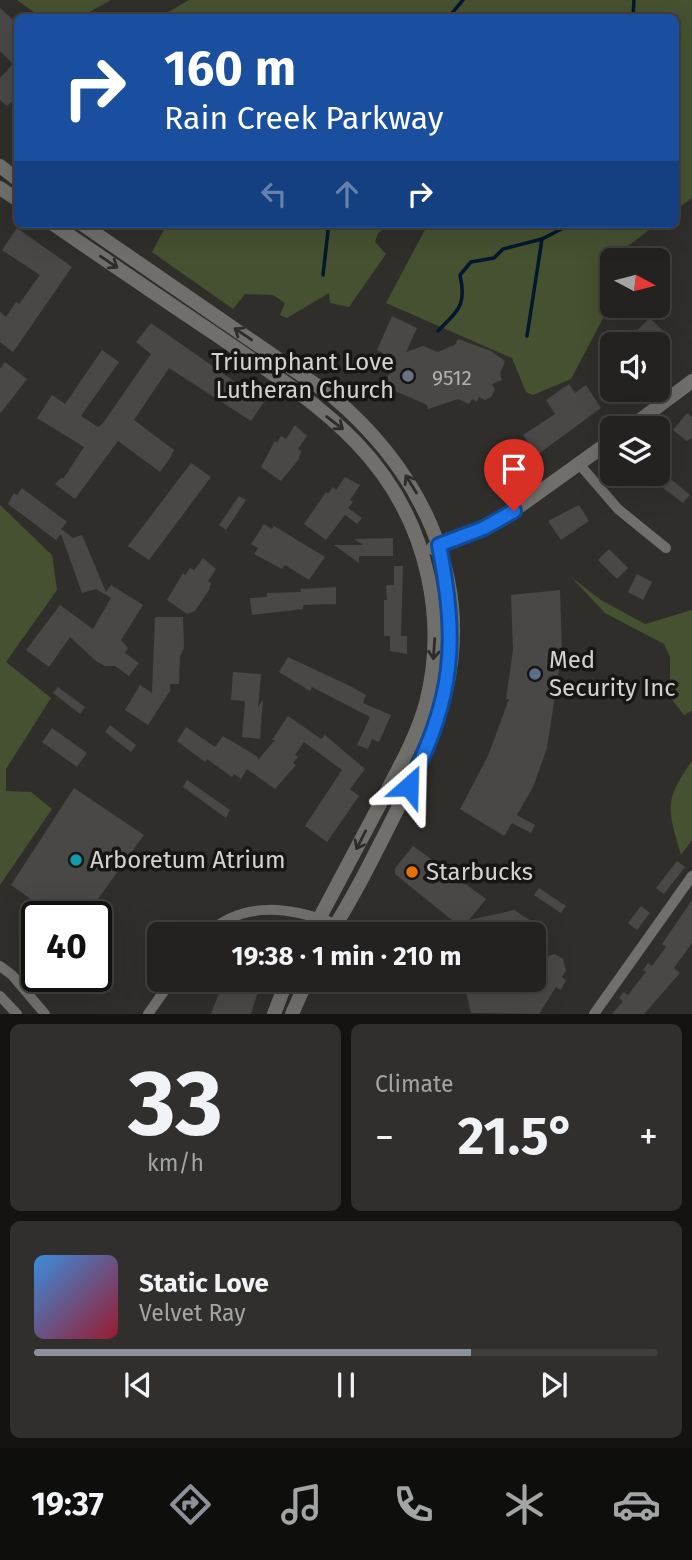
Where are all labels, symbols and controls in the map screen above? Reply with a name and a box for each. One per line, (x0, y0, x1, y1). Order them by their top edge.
text: 160 m (164, 39, 296, 98)
icon: right (49, 42, 140, 133)
text: Rain Creek Parkway (164, 99, 444, 137)
icon: left (255, 175, 293, 213)
icon: ahead (328, 175, 366, 213)
icon: right (401, 175, 439, 213)
north arrow (600, 248, 670, 318)
map controls (600, 248, 670, 486)
one-way arrow (99, 255, 118, 270)
one-way arrow (234, 327, 253, 341)
button: sound (600, 332, 670, 402)
place label: Triumphant Love Lutheran Church (211, 348, 394, 404)
house number: 9512 (432, 365, 472, 391)
marker: Triumphant Love Lutheran Church (400, 368, 416, 384)
one-way arrow (325, 415, 343, 430)
button: layers (600, 416, 670, 486)
pin (484, 439, 544, 511)
icon: arrive (495, 450, 533, 488)
one-way arrow (404, 474, 418, 494)
one-way arrow (427, 637, 440, 659)
place label: Med Security Inc (549, 646, 676, 702)
marker: Med Security Inc (527, 666, 543, 682)
position arrow (372, 749, 446, 823)
one-way arrow (353, 829, 367, 850)
place label: Arboretum Atrium (90, 846, 285, 874)
marker: Arboretum Atrium (68, 852, 84, 868)
place label: Starbucks (426, 858, 533, 886)
marker: Starbucks (404, 864, 420, 880)
speed limit sign: 40 (21, 901, 112, 992)
text: 19:38 · 1 min · 210 m (232, 941, 461, 972)
text: 33 (128, 1049, 223, 1158)
text: Climate (375, 1070, 454, 1098)
text: 21.5° (458, 1105, 575, 1168)
text: − (375, 1114, 394, 1160)
text: + (639, 1114, 658, 1160)
text: km/h (147, 1149, 204, 1177)
text: Static Love (139, 1268, 269, 1299)
text: Velvet Ray (139, 1299, 246, 1327)
icon: previous (119, 1366, 157, 1404)
icon: pause (327, 1366, 365, 1404)
icon: next (535, 1366, 573, 1404)
icon: directions (166, 1480, 215, 1529)
icon: music (277, 1480, 326, 1529)
icon: phone (389, 1480, 438, 1529)
icon: climate (500, 1480, 549, 1529)
icon: car (612, 1480, 661, 1529)
text: 19:37 (31, 1485, 104, 1523)

